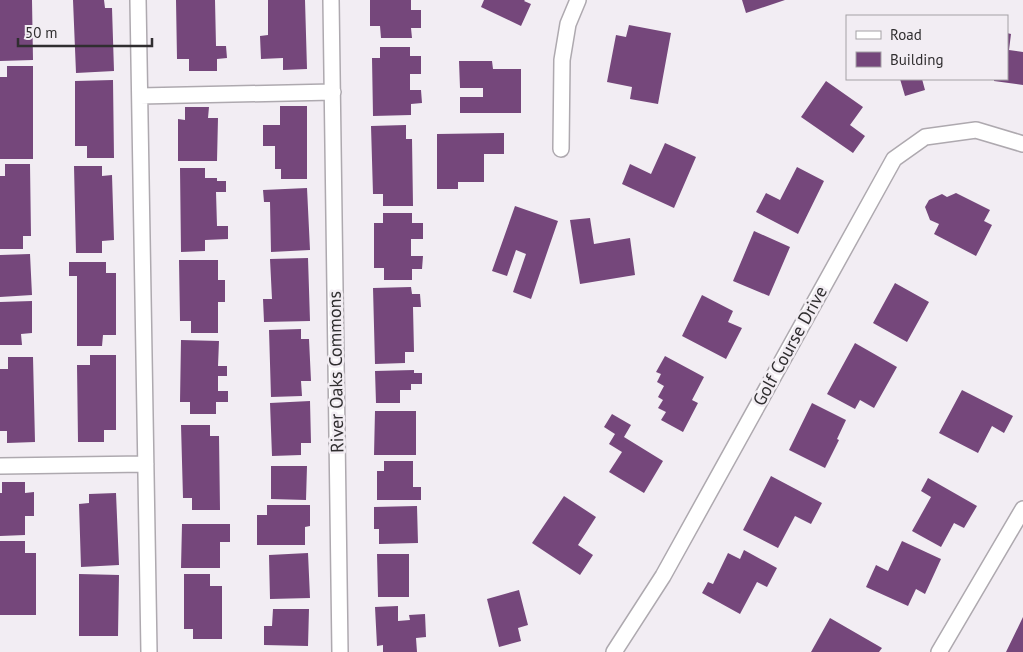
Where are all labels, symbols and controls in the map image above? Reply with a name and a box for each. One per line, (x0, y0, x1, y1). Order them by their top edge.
scale bar (18, 15, 151, 47)
legend (846, 15, 1008, 80)
text: 50 m (25, 23, 58, 42)
text: Road (890, 25, 922, 44)
text: Building (890, 50, 944, 69)
street label: Golf Course Drive (747, 282, 832, 410)
street label: River Oaks Commons (323, 291, 348, 453)

